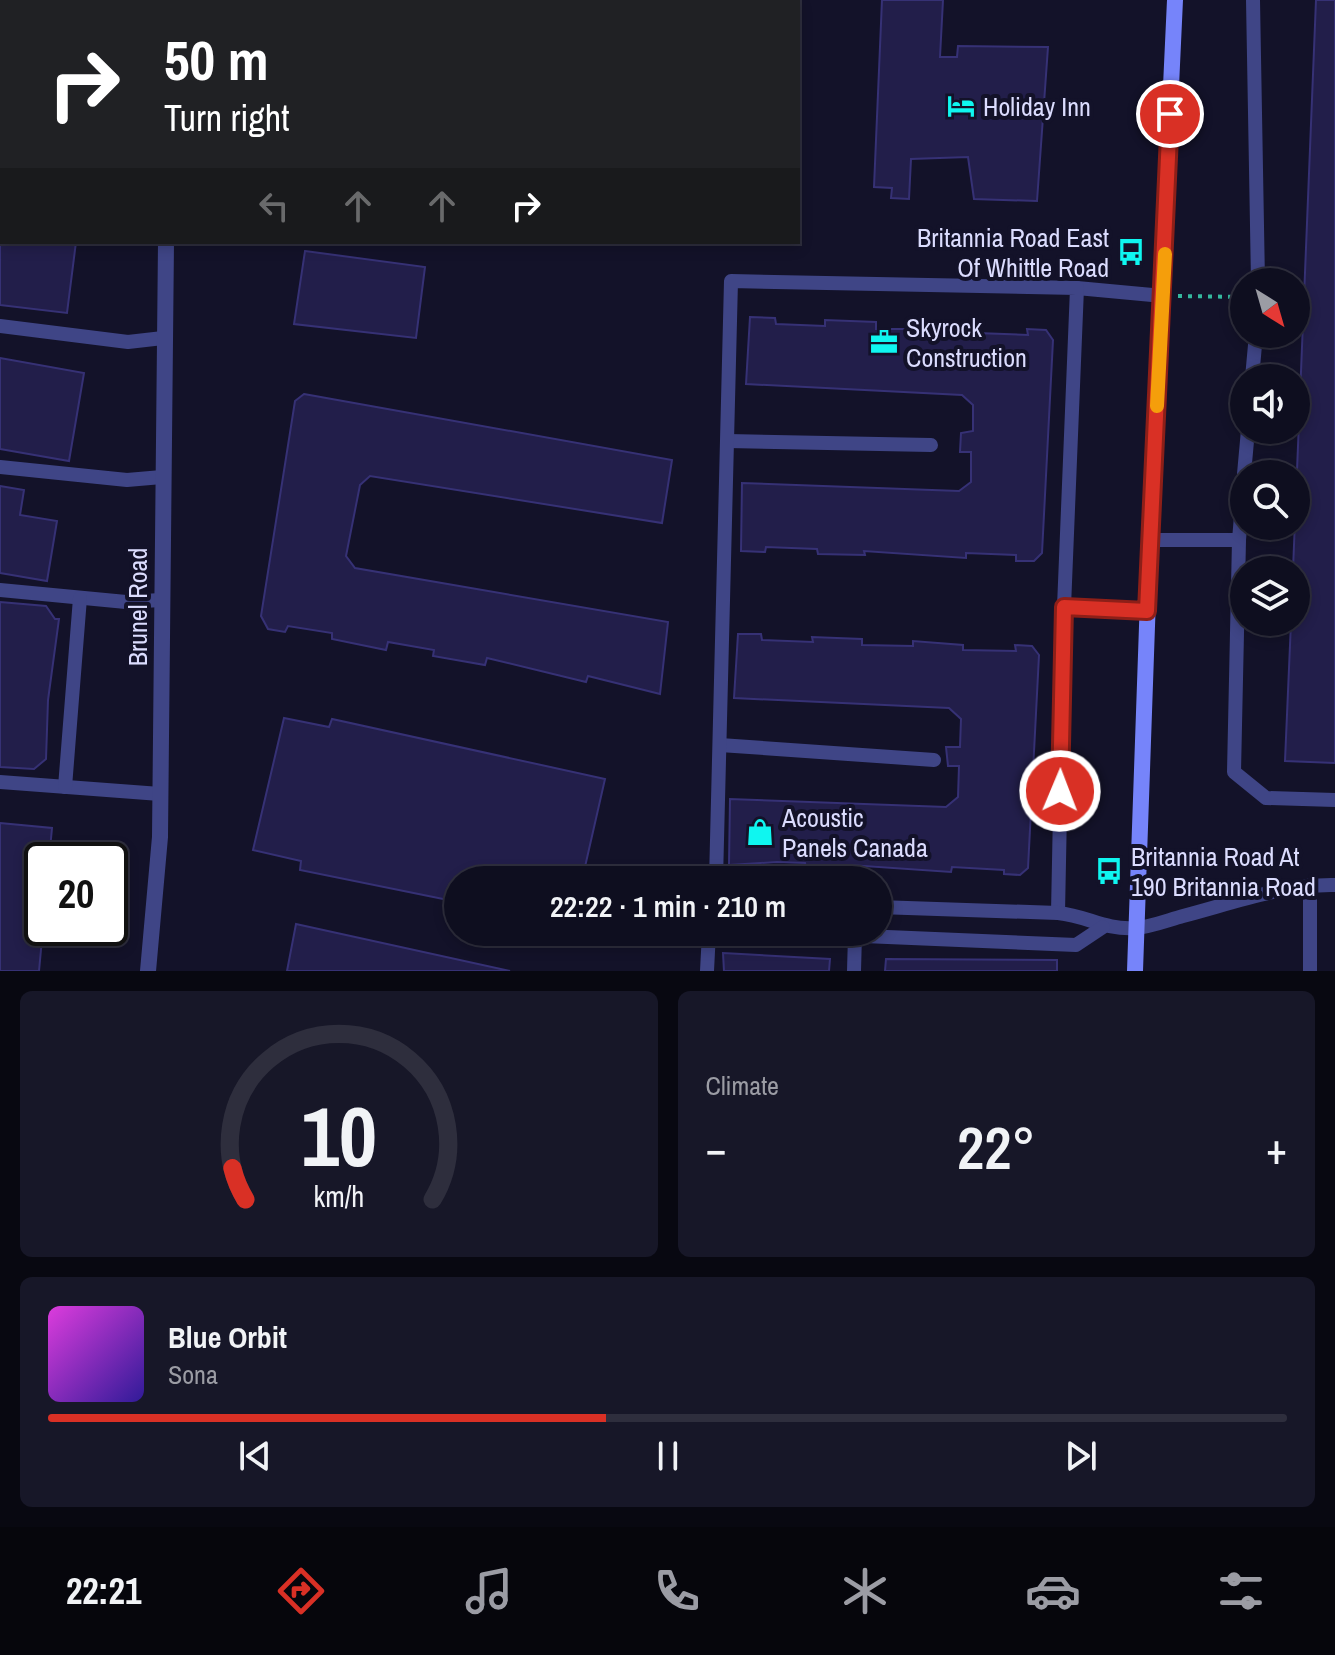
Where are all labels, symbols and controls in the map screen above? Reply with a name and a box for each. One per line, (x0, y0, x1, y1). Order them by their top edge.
text: 50 m (164, 22, 269, 97)
icon: right (32, 32, 136, 136)
pin (1136, 80, 1204, 148)
place label: Holiday Inn (983, 89, 1091, 124)
hotel icon: Holiday Inn (946, 91, 976, 121)
icon: arrive (1148, 92, 1192, 136)
text: Turn right (164, 94, 289, 142)
icon: left (252, 184, 296, 228)
icon: ahead (336, 184, 380, 228)
icon: ahead (420, 184, 464, 228)
icon: right (504, 184, 548, 228)
place label: Britannia Road East Of Whittle Road (917, 220, 1109, 285)
bus stop icon: Britannia Road East Of Whittle Road (1116, 237, 1146, 267)
north arrow (1230, 268, 1310, 348)
map controls (1230, 268, 1310, 636)
place label: Skyrock Construction (906, 310, 1027, 375)
office icon: Skyrock Construction (869, 327, 899, 357)
button: sound (1230, 364, 1310, 444)
button: search (1230, 460, 1310, 540)
street label: Brunel Road (120, 548, 155, 666)
button: layers (1230, 556, 1310, 636)
position arrow (1018, 749, 1102, 833)
place label: Acoustic Panels Canada (781, 800, 928, 865)
shop icon: Acoustic Panels Canada (745, 817, 775, 847)
place label: Britannia Road At 190 Britannia Road (1131, 839, 1316, 904)
speed limit sign: 20 (24, 842, 128, 946)
bus stop icon: Britannia Road At 190 Britannia Road (1094, 856, 1124, 886)
text: 22:22 · 1 min · 210 m (550, 886, 786, 926)
text: Climate (706, 1068, 779, 1103)
text: 10 (301, 1080, 377, 1192)
text: 22° (957, 1107, 1036, 1188)
text: − (706, 1118, 727, 1178)
text: + (1266, 1118, 1287, 1178)
text: km/h (313, 1177, 364, 1216)
text: Blue Orbit (168, 1317, 287, 1357)
text: Sona (168, 1357, 218, 1392)
icon: previous (233, 1434, 277, 1478)
icon: pause (646, 1434, 690, 1478)
icon: next (1059, 1434, 1103, 1478)
icon: directions (273, 1563, 329, 1619)
icon: music (461, 1563, 517, 1619)
icon: phone (649, 1563, 705, 1619)
icon: climate (837, 1563, 893, 1619)
icon: car (1025, 1563, 1081, 1619)
icon: filters (1213, 1563, 1269, 1619)
text: 22:21 (66, 1567, 141, 1615)

